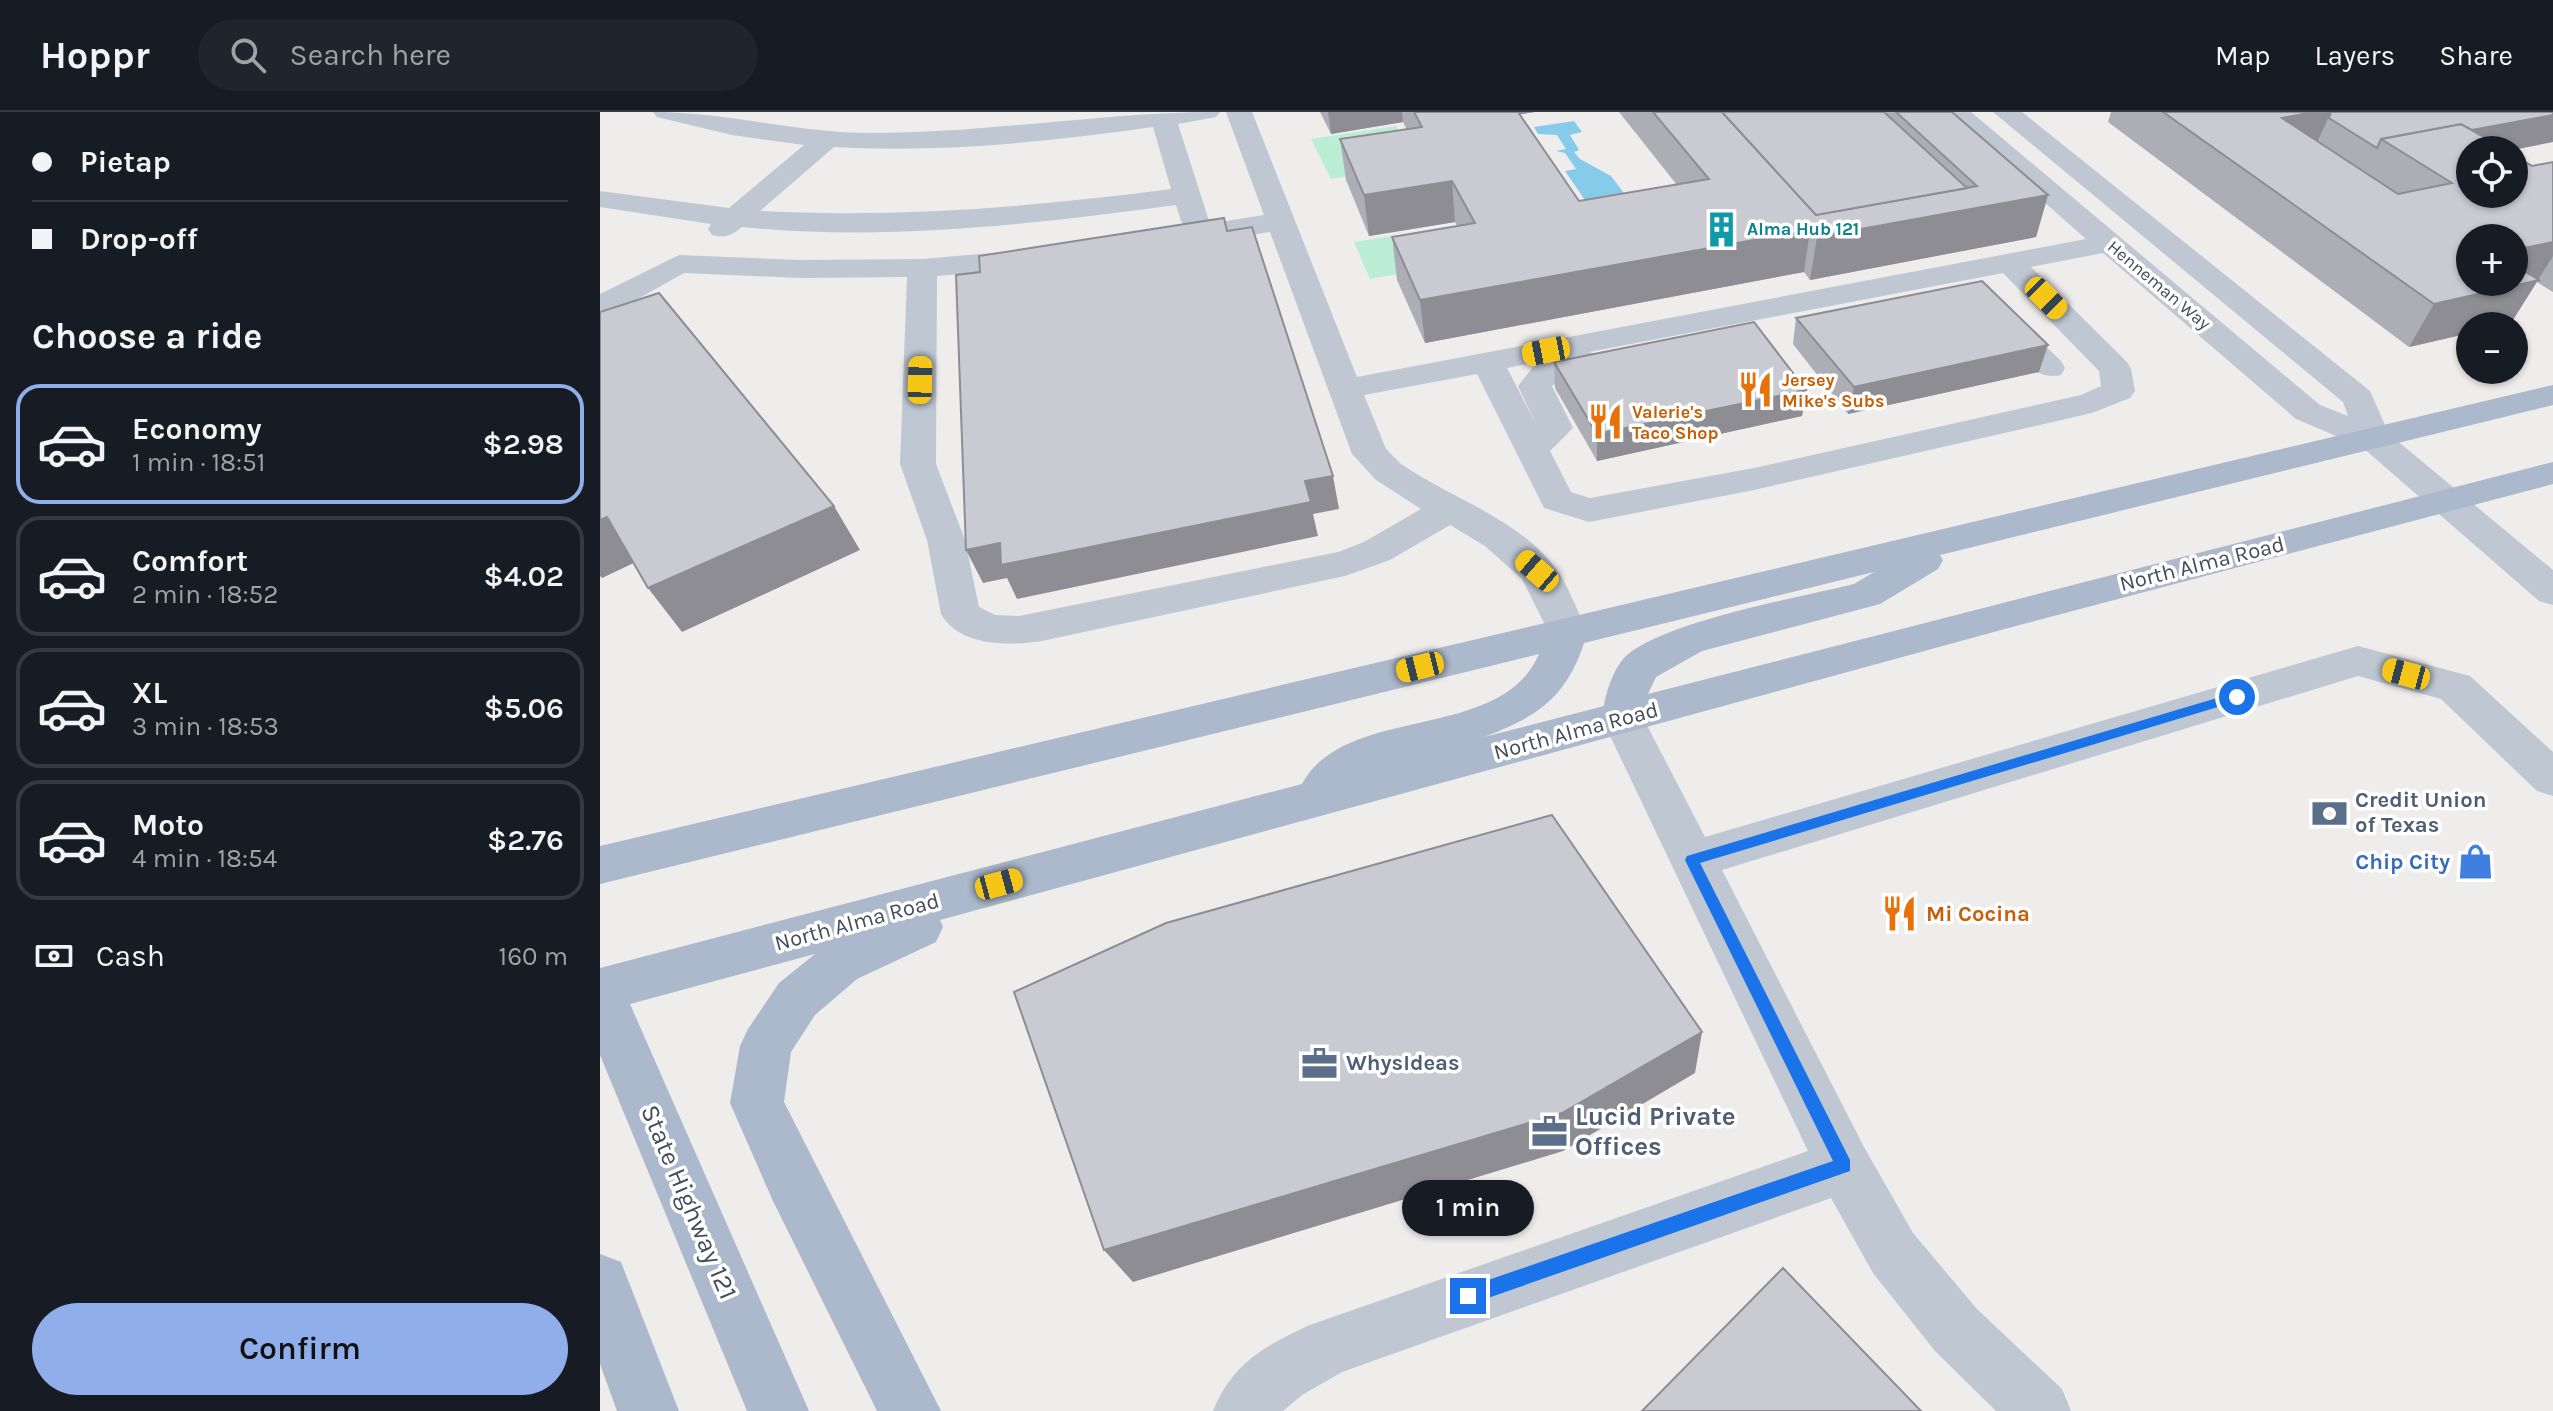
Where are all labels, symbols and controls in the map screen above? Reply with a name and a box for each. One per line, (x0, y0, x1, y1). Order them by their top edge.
search box (198, 19, 758, 91)
text: Hoppr (40, 33, 150, 78)
icon: search (226, 33, 270, 77)
text: Search here (290, 37, 451, 73)
text: Map (2215, 39, 2270, 72)
text: Layers (2314, 39, 2395, 72)
text: Share (2439, 39, 2513, 72)
map controls (2456, 136, 2528, 384)
button: locate (2456, 136, 2528, 208)
text: Pietap (80, 144, 171, 180)
building icon: Alma Hub 121 (1702, 210, 1740, 248)
place label: Alma Hub 121 (1747, 218, 1859, 240)
text: Drop-off (80, 221, 198, 257)
button: + (2456, 224, 2528, 296)
street label: Henneman Way (2103, 235, 2216, 335)
car (2021, 273, 2071, 323)
button: − (2456, 312, 2528, 384)
text: Choose a ride (32, 315, 262, 357)
car (1520, 335, 1572, 367)
car (908, 356, 932, 404)
place label: Jersey Mike's Subs (1782, 369, 1884, 412)
restaurant icon: Jersey Mike's Subs (1737, 371, 1775, 409)
place label: Valerie's Taco Shop (1632, 401, 1719, 444)
restaurant icon: Valerie's Taco Shop (1587, 403, 1625, 441)
icon: car (36, 408, 108, 480)
text: Economy (132, 411, 262, 447)
text: $2.98 (483, 426, 564, 462)
text: 1 min · 18:51 (132, 447, 265, 478)
street label: North Alma Road (2117, 531, 2287, 597)
icon: car (36, 540, 108, 612)
text: Comfort (132, 543, 248, 579)
car (1511, 546, 1563, 596)
text: $4.02 (484, 558, 564, 594)
text: 2 min · 18:52 (132, 579, 278, 610)
car (1394, 650, 1446, 684)
car (2380, 656, 2432, 692)
icon: car (36, 672, 108, 744)
text: XL (132, 675, 167, 711)
route start (2219, 679, 2255, 715)
text: $5.06 (484, 690, 564, 726)
street label: North Alma Road (1491, 697, 1661, 765)
text: 3 min · 18:53 (132, 711, 279, 742)
place label: Credit Union of Texas (2355, 787, 2486, 838)
bank icon: Credit Union of Texas (2310, 794, 2348, 832)
icon: car (36, 804, 108, 876)
text: Moto (132, 807, 204, 843)
text: $2.76 (487, 822, 564, 858)
text: 4 min · 18:54 (132, 843, 277, 874)
shop icon: Chip City (2457, 843, 2495, 881)
place label: Chip City (2355, 849, 2450, 875)
car (973, 866, 1025, 902)
street label: North Alma Road (772, 888, 942, 956)
restaurant icon: Mi Cocina (1881, 895, 1919, 933)
place label: Mi Cocina (1926, 901, 2030, 927)
icon: cash (32, 934, 76, 978)
text: Cash (96, 938, 165, 974)
text: 160 m (499, 941, 568, 972)
office icon: WhysIdeas (1301, 1044, 1339, 1082)
place label: WhysIdeas (1346, 1050, 1460, 1076)
street label: State Highway 121 (634, 1100, 744, 1304)
place label: Lucid Private Offices (1575, 1101, 1736, 1162)
office icon: Lucid Private Offices (1530, 1112, 1568, 1150)
callout: 1 min (1402, 1180, 1534, 1236)
text: 1 min (1436, 1192, 1500, 1223)
route end (1450, 1278, 1486, 1314)
button: Confirm (32, 1303, 568, 1395)

